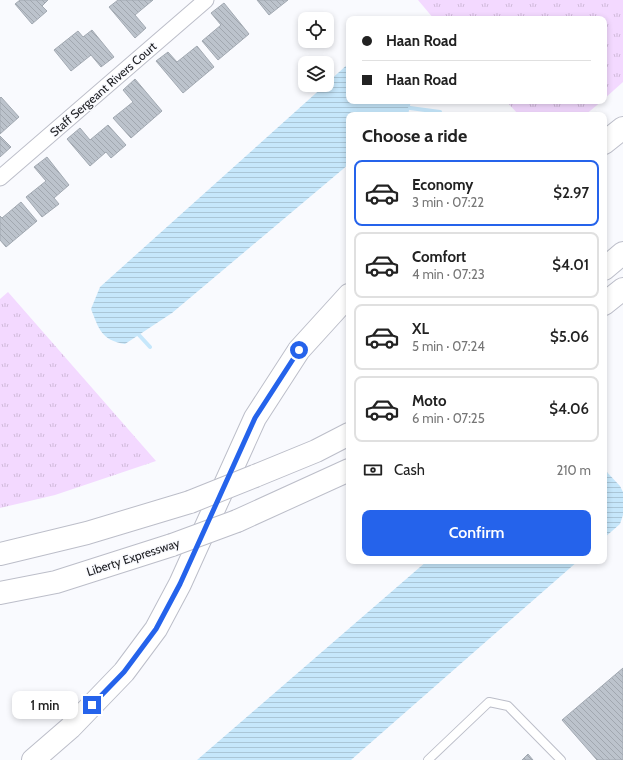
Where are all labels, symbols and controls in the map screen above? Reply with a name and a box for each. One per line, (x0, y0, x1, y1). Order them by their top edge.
map controls (298, 12, 334, 92)
button: locate (298, 12, 334, 48)
text: Haan Road (386, 32, 457, 50)
street label: Staff Sergeant Rivers Court (47, 39, 159, 139)
button: layers (298, 56, 334, 92)
text: Haan Road (386, 71, 457, 89)
text: Choose a ride (362, 125, 467, 147)
icon: car (364, 175, 400, 211)
text: Economy (412, 176, 473, 194)
text: $2.97 (553, 184, 589, 202)
text: 3 min · 07:22 (412, 194, 484, 210)
icon: car (364, 247, 400, 283)
text: Comfort (412, 248, 466, 266)
text: $4.01 (552, 256, 589, 274)
text: 4 min · 07:23 (412, 266, 485, 282)
icon: car (364, 319, 400, 355)
text: XL (412, 320, 429, 338)
text: $5.06 (550, 328, 589, 346)
text: 5 min · 07:24 (412, 338, 485, 354)
route start (290, 341, 308, 359)
icon: car (364, 391, 400, 427)
text: Moto (412, 392, 446, 410)
text: $4.06 (549, 400, 589, 418)
text: 6 min · 07:25 (412, 410, 485, 426)
icon: cash (362, 459, 384, 481)
text: Cash (394, 461, 425, 479)
text: 210 m (557, 462, 591, 478)
button: Confirm (362, 510, 591, 556)
street label: Liberty Expressway (85, 535, 181, 579)
callout: 1 min (12, 691, 78, 719)
route end (83, 696, 101, 714)
text: 1 min (30, 697, 60, 713)

